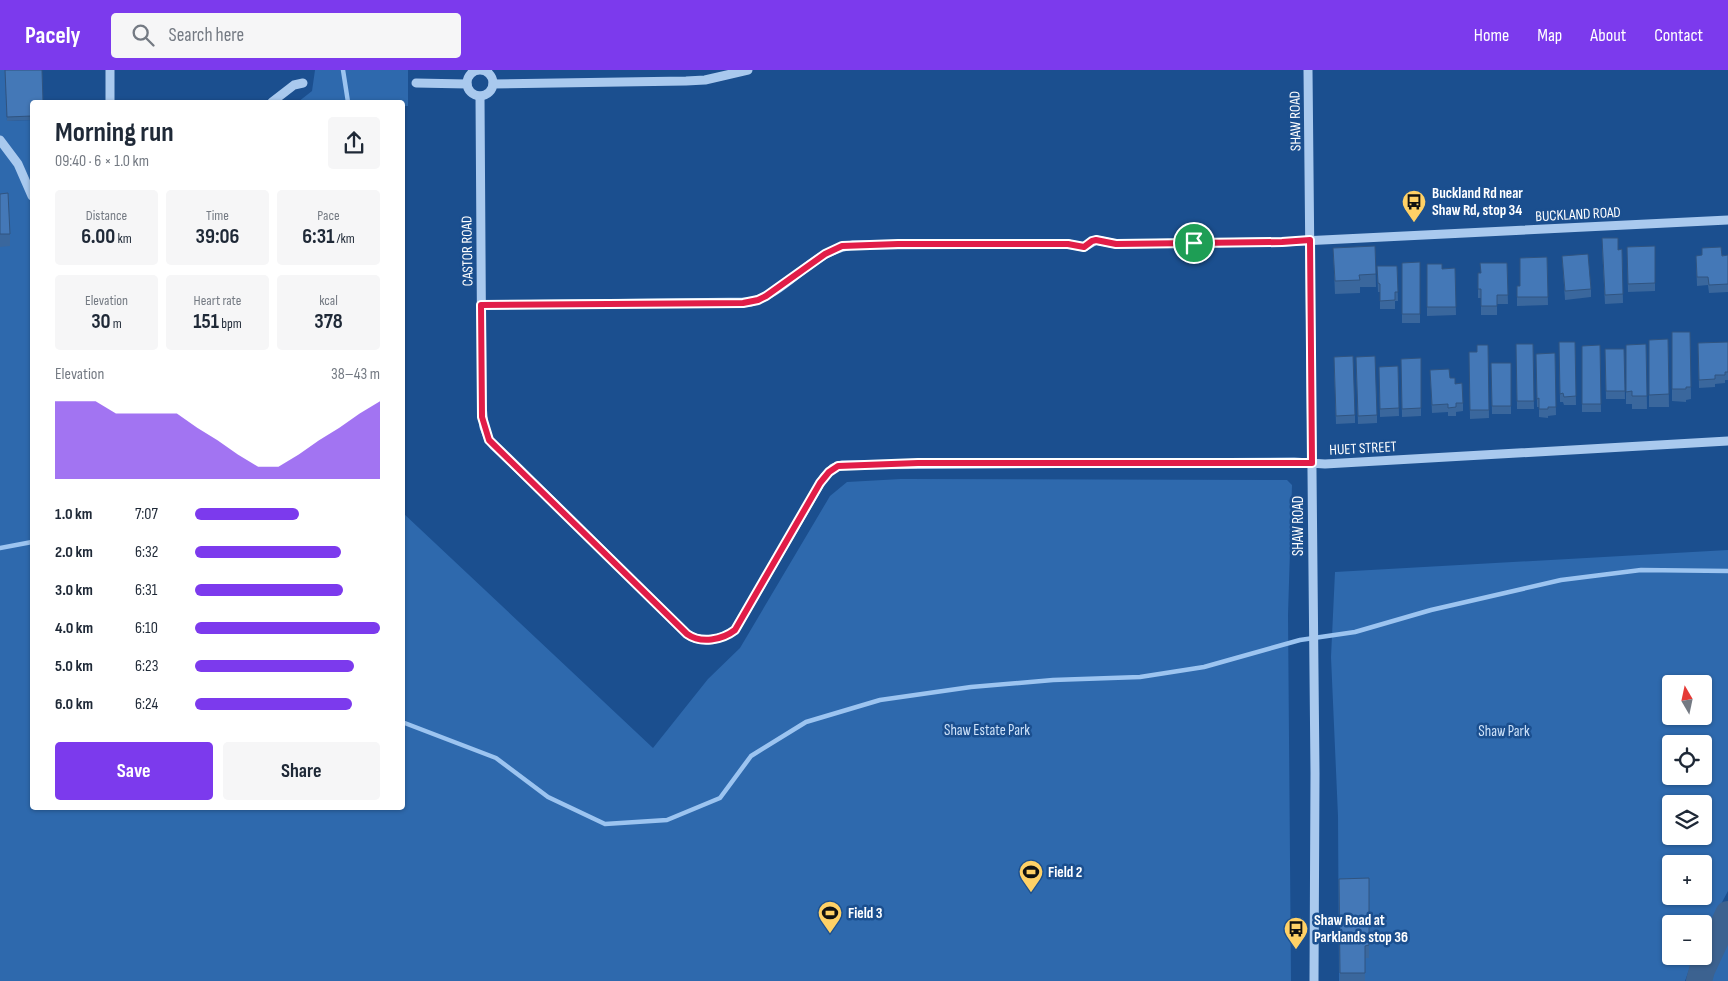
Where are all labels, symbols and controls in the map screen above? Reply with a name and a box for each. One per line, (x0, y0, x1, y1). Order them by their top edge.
search box (111, 13, 461, 58)
text: Pacely (25, 21, 81, 50)
icon: search (129, 21, 157, 49)
text: Search here (169, 24, 244, 47)
text: Home (1474, 25, 1509, 46)
text: Map (1537, 25, 1562, 46)
text: About (1590, 25, 1626, 46)
text: Contact (1654, 25, 1703, 46)
street label: SHAW ROAD (1285, 91, 1306, 151)
text: Morning run (55, 116, 174, 149)
button: share (328, 117, 380, 169)
text: 09:40 · 6 × 1.0 km (55, 152, 149, 171)
place label: Buckland Rd near Shaw Rd, stop 34 (1432, 184, 1523, 220)
bus stop icon: Buckland Rd near Shaw Rd, stop 34 (1401, 189, 1427, 223)
street label: BUCKLAND ROAD (1535, 203, 1621, 226)
text: Distance (86, 207, 127, 224)
text: Time (206, 207, 229, 224)
text: Pace (317, 207, 340, 224)
street label: CASTOR ROAD (457, 216, 478, 286)
pin (1173, 222, 1215, 264)
text: 6.00 (81, 224, 115, 249)
text: 39:06 (196, 224, 239, 249)
text: 6:31 (302, 224, 334, 249)
icon: arrive (1180, 229, 1208, 257)
text: km (115, 230, 132, 247)
text: /km (334, 230, 355, 247)
text: Elevation (85, 292, 128, 309)
text: Heart rate (194, 292, 241, 309)
text: kcal (319, 292, 338, 309)
text: 30 (91, 309, 111, 334)
text: 151 (193, 309, 219, 334)
text: 378 (314, 309, 343, 334)
text: m (111, 315, 122, 332)
text: bpm (219, 315, 242, 332)
text: Elevation (55, 365, 104, 384)
text: 38–43 m (331, 365, 380, 384)
street label: HUET STREET (1329, 437, 1397, 460)
street label: SHAW ROAD (1289, 496, 1308, 556)
text: 1.0 km (55, 505, 92, 524)
text: 7:07 (135, 505, 158, 524)
text: 2.0 km (55, 543, 93, 562)
text: 6:32 (135, 543, 158, 562)
text: 3.0 km (55, 581, 93, 600)
text: 6:31 (135, 581, 157, 600)
text: 4.0 km (55, 619, 93, 638)
text: 6:10 (135, 619, 158, 638)
text: 5.0 km (55, 657, 93, 676)
text: 6:23 (135, 657, 158, 676)
north arrow (1662, 675, 1712, 725)
map controls (1662, 675, 1712, 965)
text: 6.0 km (55, 695, 93, 714)
text: 6:24 (135, 695, 158, 714)
park label: Shaw Estate Park (944, 721, 1030, 740)
park label: Shaw Park (1478, 722, 1530, 741)
button: locate (1662, 735, 1712, 785)
button: Save (55, 742, 213, 800)
button: Share (223, 742, 380, 800)
button: layers (1662, 795, 1712, 845)
button: + (1662, 855, 1712, 905)
sports icon: Field 2 (1018, 859, 1044, 893)
place label: Field 2 (1048, 863, 1082, 882)
sports icon: Field 3 (817, 900, 843, 934)
place label: Field 3 (848, 904, 883, 923)
place label: Shaw Road at Parklands stop 36 (1314, 911, 1408, 947)
button: − (1662, 915, 1712, 965)
bus stop icon: Shaw Road at Parklands stop 36 (1283, 916, 1309, 950)

